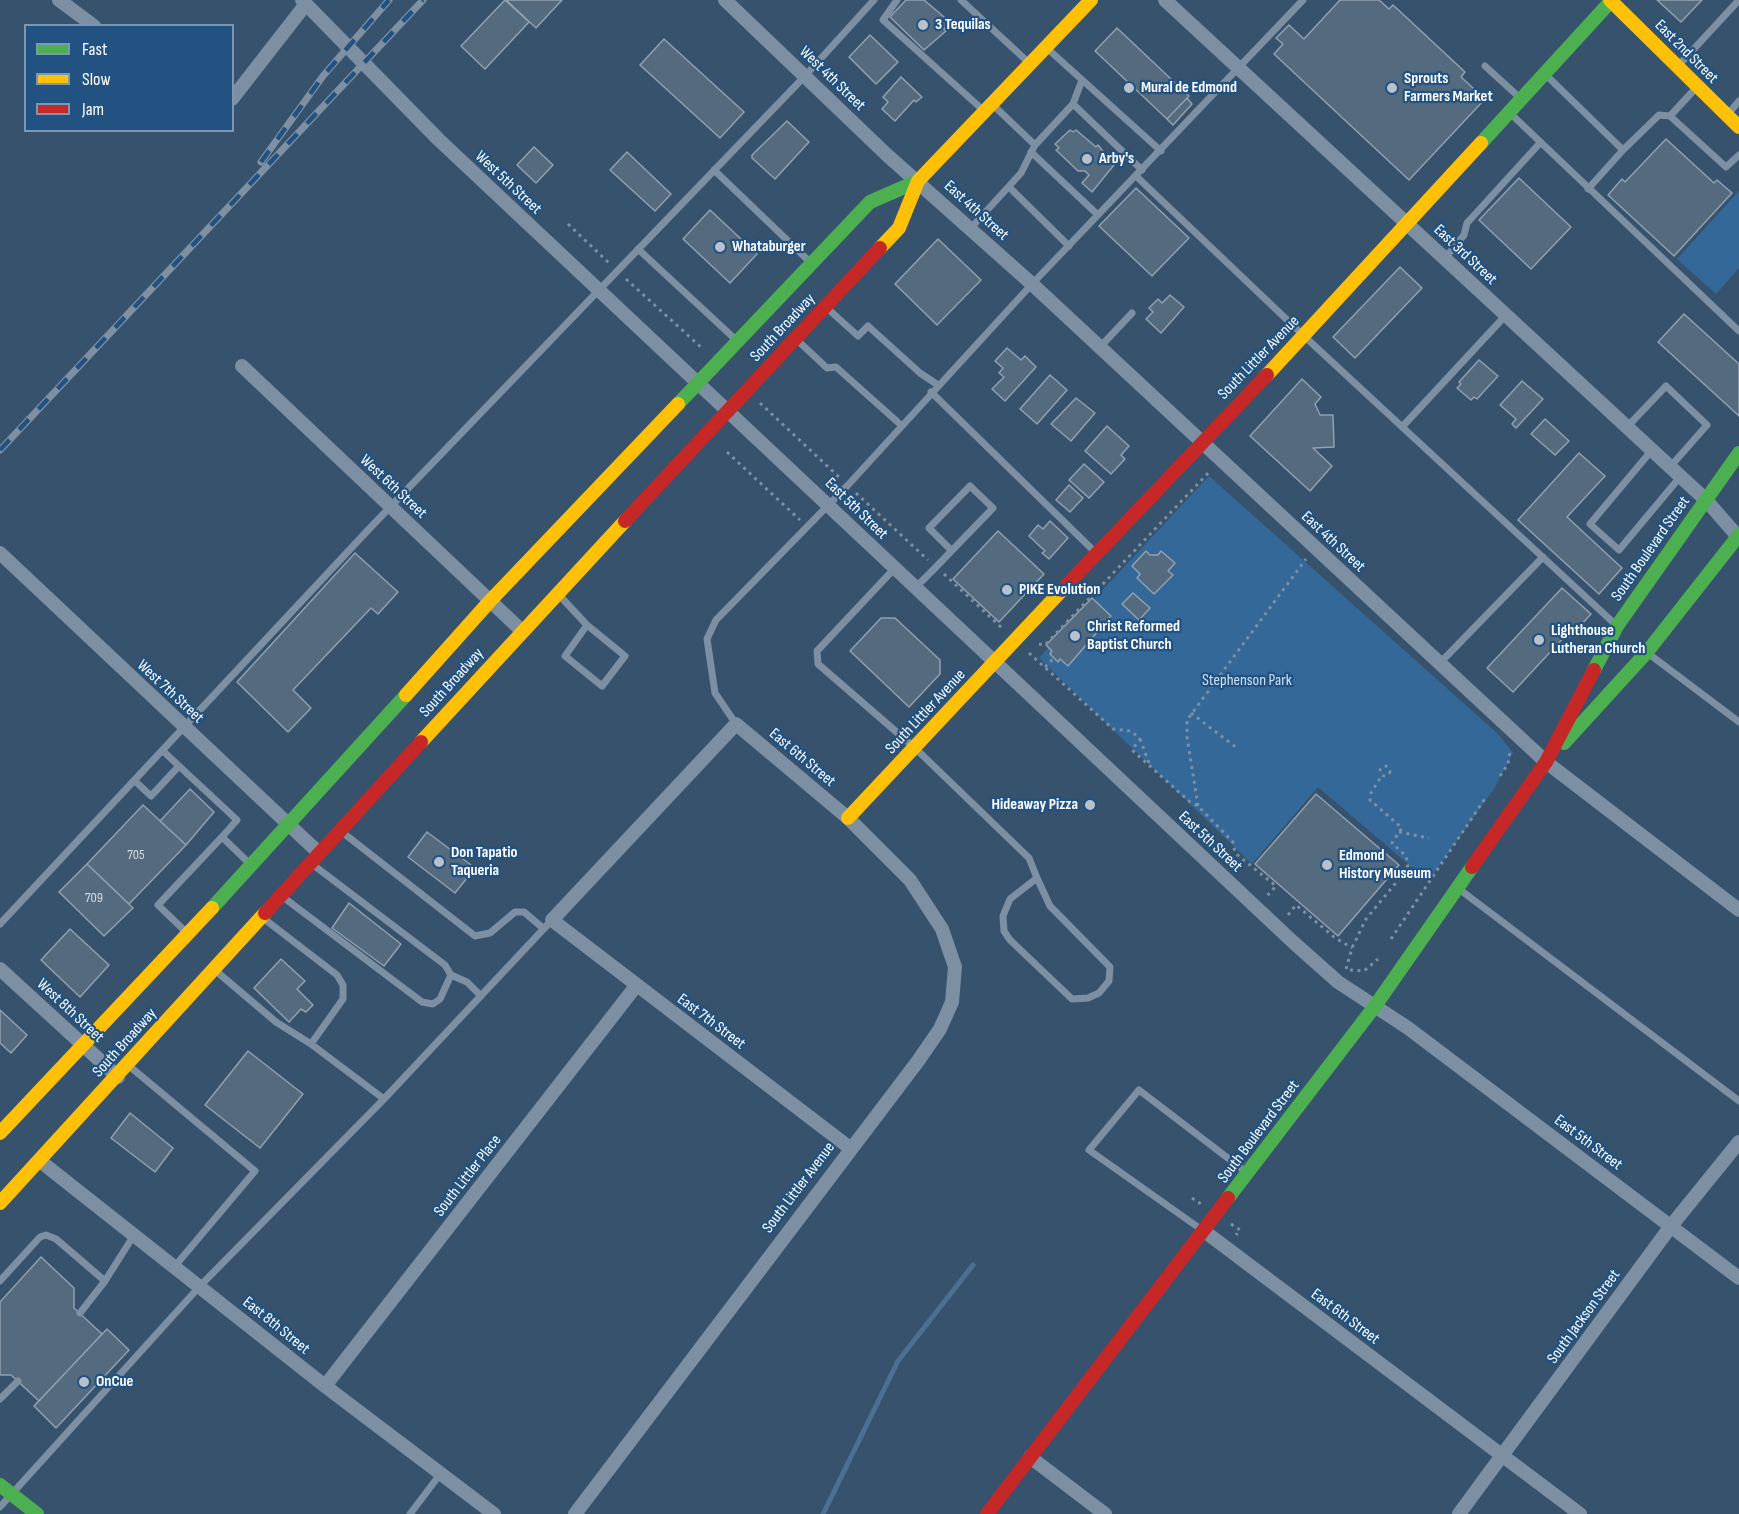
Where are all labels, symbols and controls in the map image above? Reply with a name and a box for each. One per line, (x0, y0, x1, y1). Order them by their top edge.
place label: 3 Tequilas (935, 15, 991, 35)
street label: East 2nd Street (1650, 16, 1722, 88)
marker: 3 Tequilas (916, 18, 930, 32)
legend (24, 24, 234, 132)
text: Fast (82, 39, 107, 60)
street label: West 4th Street (795, 43, 869, 115)
text: Slow (82, 69, 111, 90)
place label: Sprouts Farmers Market (1404, 69, 1493, 107)
place label: Mural de Edmond (1141, 78, 1237, 98)
marker: Mural de Edmond (1122, 81, 1136, 95)
marker: Sprouts Farmers Market (1385, 81, 1399, 95)
text: Jam (82, 99, 104, 120)
street label: West 5th Street (471, 147, 545, 219)
place label: Arby's (1099, 149, 1134, 169)
marker: Arby's (1080, 152, 1094, 166)
street label: East 4th Street (940, 177, 1012, 245)
street label: East 3rd Street (1429, 221, 1501, 289)
place label: Whataburger (732, 237, 806, 257)
marker: Whataburger (713, 240, 727, 254)
street label: South Broadway (747, 290, 819, 366)
street label: South Littler Avenue (1214, 312, 1304, 404)
street label: West 6th Street (355, 451, 431, 523)
street label: East 5th Street (821, 474, 891, 544)
street label: South Boulevard Street (1608, 493, 1694, 605)
street label: East 4th Street (1297, 508, 1369, 576)
place label: PIKE Evolution (1019, 580, 1100, 600)
marker: PIKE Evolution (1000, 583, 1014, 597)
place label: Christ Reformed Baptist Church (1087, 617, 1180, 655)
place label: Lighthouse Lutheran Church (1551, 621, 1645, 659)
marker: Christ Reformed Baptist Church (1068, 629, 1082, 643)
marker: Lighthouse Lutheran Church (1532, 633, 1546, 647)
street label: South Broadway (416, 644, 488, 722)
street label: West 7th Street (133, 656, 207, 728)
street label: South Littler Avenue (882, 666, 970, 758)
park label: Stephenson Park (1202, 671, 1292, 691)
street label: East 6th Street (765, 725, 839, 791)
place label: Hideaway Pizza (992, 795, 1078, 815)
marker: Hideaway Pizza (1083, 798, 1097, 812)
street label: East 5th Street (1174, 808, 1246, 876)
place label: Don Tapatio Taqueria (451, 843, 517, 881)
place label: Edmond History Museum (1339, 846, 1431, 884)
house number: 705 (127, 847, 145, 863)
marker: Don Tapatio Taqueria (432, 855, 446, 869)
marker: Edmond History Museum (1320, 858, 1334, 872)
house number: 709 (85, 890, 103, 906)
street label: West 8th Street (32, 975, 108, 1047)
street label: East 7th Street (673, 990, 749, 1054)
street label: South Broadway (89, 1004, 161, 1082)
street label: South Boulevard Street (1214, 1077, 1304, 1187)
street label: East 5th Street (1550, 1111, 1626, 1175)
street label: South Littler Place (430, 1131, 506, 1221)
street label: South Littler Avenue (759, 1139, 839, 1237)
street label: South Jackson Street (1543, 1266, 1625, 1368)
street label: East 6th Street (1307, 1285, 1383, 1349)
street label: East 8th Street (239, 1293, 313, 1359)
place label: OnCue (96, 1372, 133, 1392)
marker: OnCue (77, 1375, 91, 1389)

